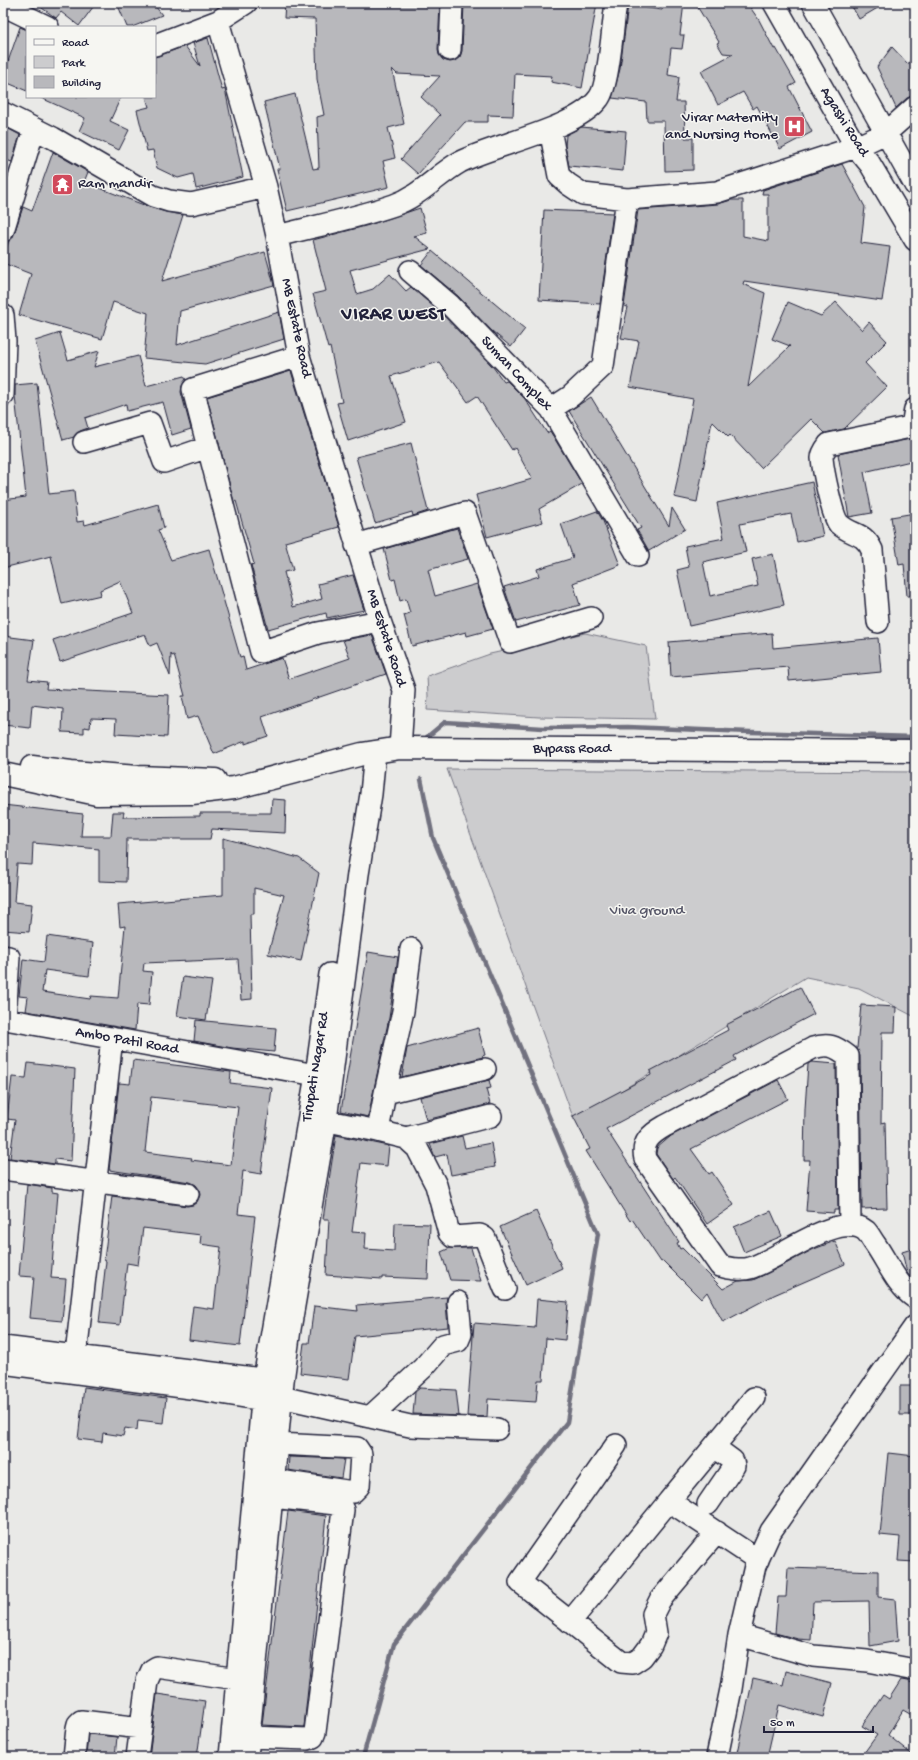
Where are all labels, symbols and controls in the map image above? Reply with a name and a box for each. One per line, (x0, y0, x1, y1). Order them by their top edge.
legend (26, 26, 156, 98)
text: Road (62, 37, 89, 51)
text: Park (61, 57, 87, 71)
text: Building (61, 77, 101, 91)
street label: Agashi Road (815, 84, 873, 161)
place label: Virar Maternity and Nursing Home (665, 109, 779, 144)
hospital icon: Virar Maternity and Nursing Home (781, 114, 807, 140)
temple icon: Ram mandir (50, 171, 76, 197)
place label: Ram mandir (78, 175, 154, 193)
street label: MB Estate Road (277, 277, 316, 381)
district label: VIRAR WEST (341, 304, 447, 327)
street label: Suman Complex (476, 333, 556, 416)
street label: MB Estate Road (362, 587, 411, 690)
street label: Bypass Road (532, 740, 612, 758)
park label: Viva ground (609, 902, 686, 920)
street label: Tirupati Nagar Rd (298, 1010, 334, 1124)
street label: Ambo Patil Road (74, 1023, 181, 1059)
scale bar (764, 1708, 873, 1734)
text: 50 m (770, 1717, 795, 1731)

